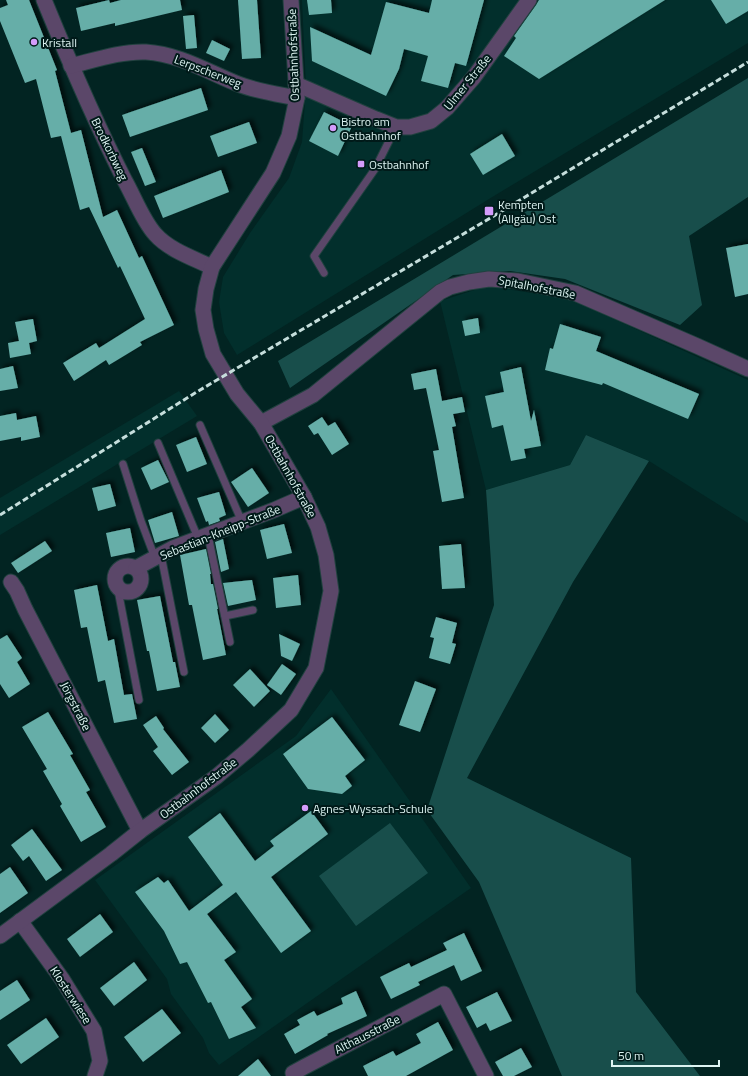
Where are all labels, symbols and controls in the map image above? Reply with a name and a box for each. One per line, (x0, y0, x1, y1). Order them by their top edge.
street label: Ostbahnhofstraße (282, 8, 304, 102)
place label: Kristall (42, 33, 77, 52)
marker: Kristall (29, 37, 39, 47)
street label: Lerpscherweg (171, 49, 245, 93)
street label: Ulmer Straße (439, 50, 495, 114)
place label: Bistro am Ostbahnhof (341, 112, 401, 145)
street label: Brodkorbweg (87, 114, 133, 184)
marker: Bistro am Ostbahnhof (328, 123, 338, 133)
place label: Ostbahnhof (369, 155, 429, 174)
marker: Ostbahnhof (356, 159, 366, 169)
place label: Kempten (Allgäu) Ost (498, 195, 557, 228)
marker: Kempten (Allgäu) Ost (483, 205, 495, 217)
street label: Spitalhofstraße (497, 270, 577, 304)
street label: Ostbahnhofstraße (260, 431, 322, 521)
street label: Sebastian-Kneipp-Straße (157, 499, 283, 565)
street label: Jörgstraße (56, 678, 96, 734)
street label: Ostbahnhofstraße (155, 753, 241, 823)
place label: Agnes-Wyssach-Schule (313, 799, 433, 818)
marker: Agnes-Wyssach-Schule (300, 803, 310, 813)
street label: Klosterwiese (45, 962, 97, 1028)
street label: Althausstraße (331, 1009, 403, 1059)
scale bar (612, 1042, 719, 1068)
text: 50 m (618, 1046, 644, 1065)

